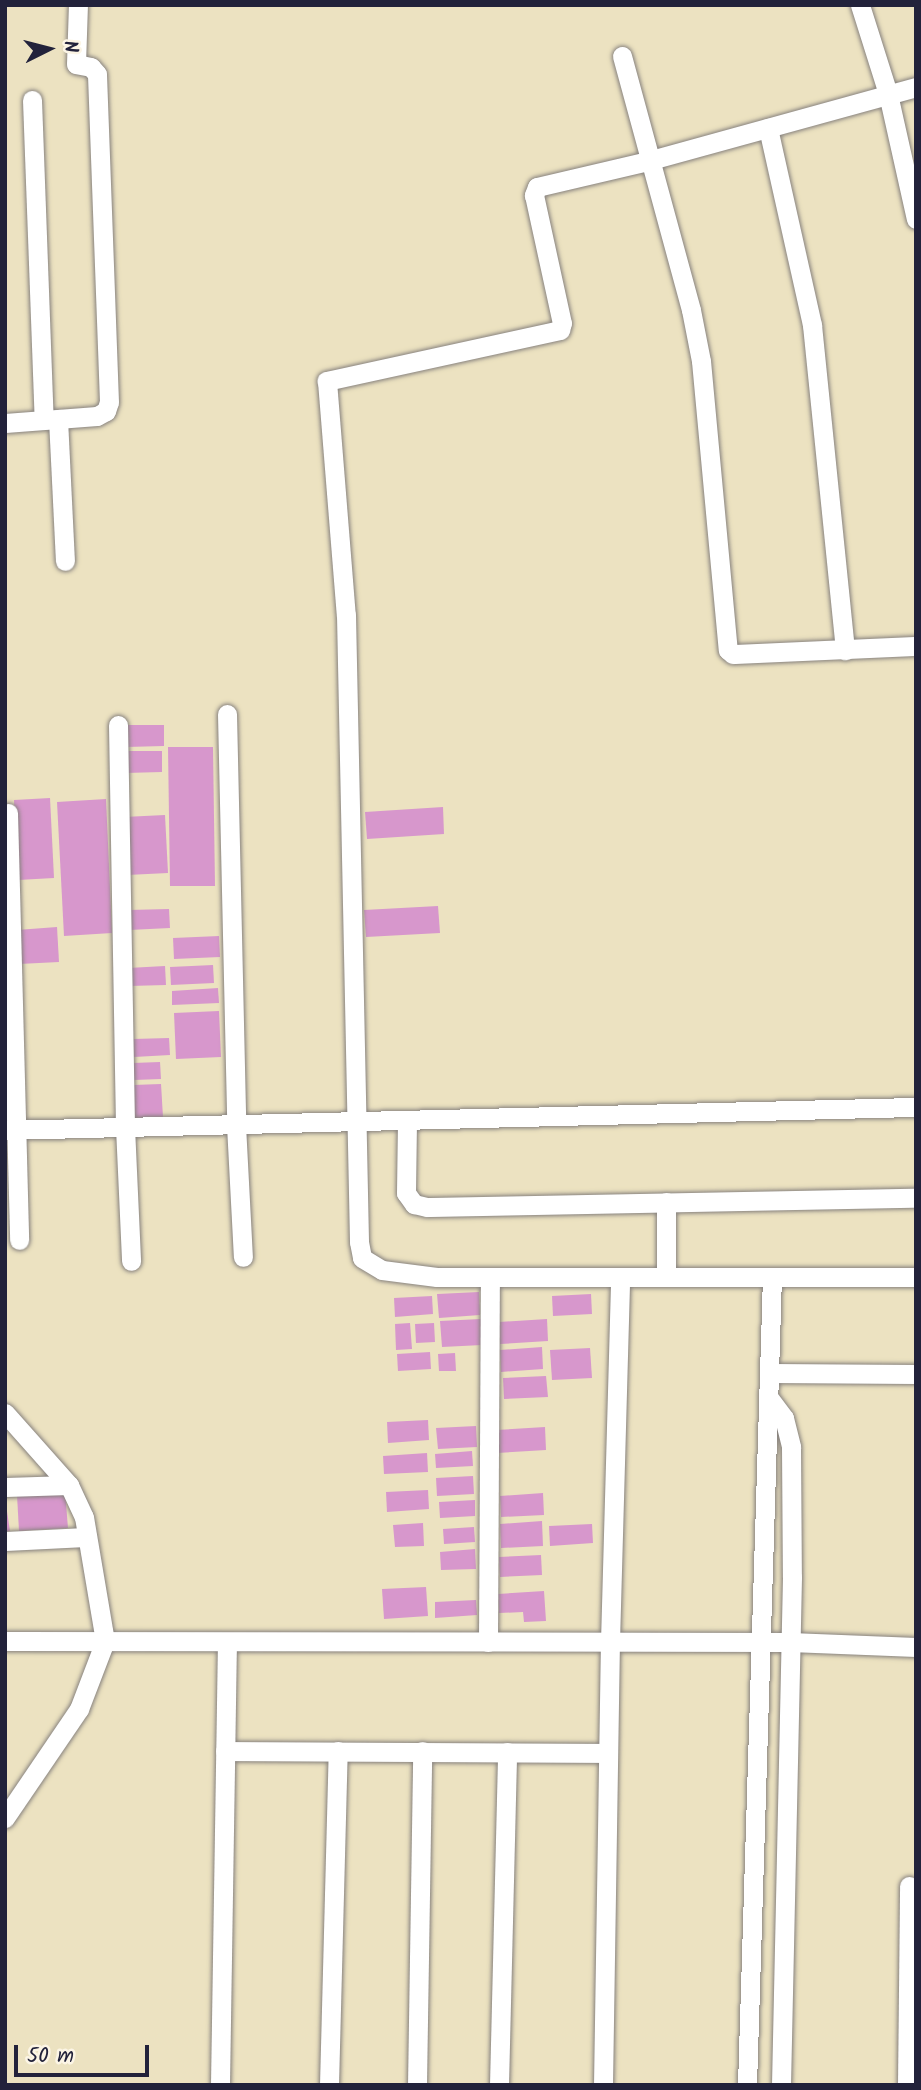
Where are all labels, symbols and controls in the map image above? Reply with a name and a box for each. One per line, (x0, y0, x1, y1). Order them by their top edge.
north arrow (14, 14, 84, 84)
text: N (54, 39, 85, 54)
scale bar (18, 2030, 152, 2074)
text: 50 m (27, 2040, 74, 2073)

